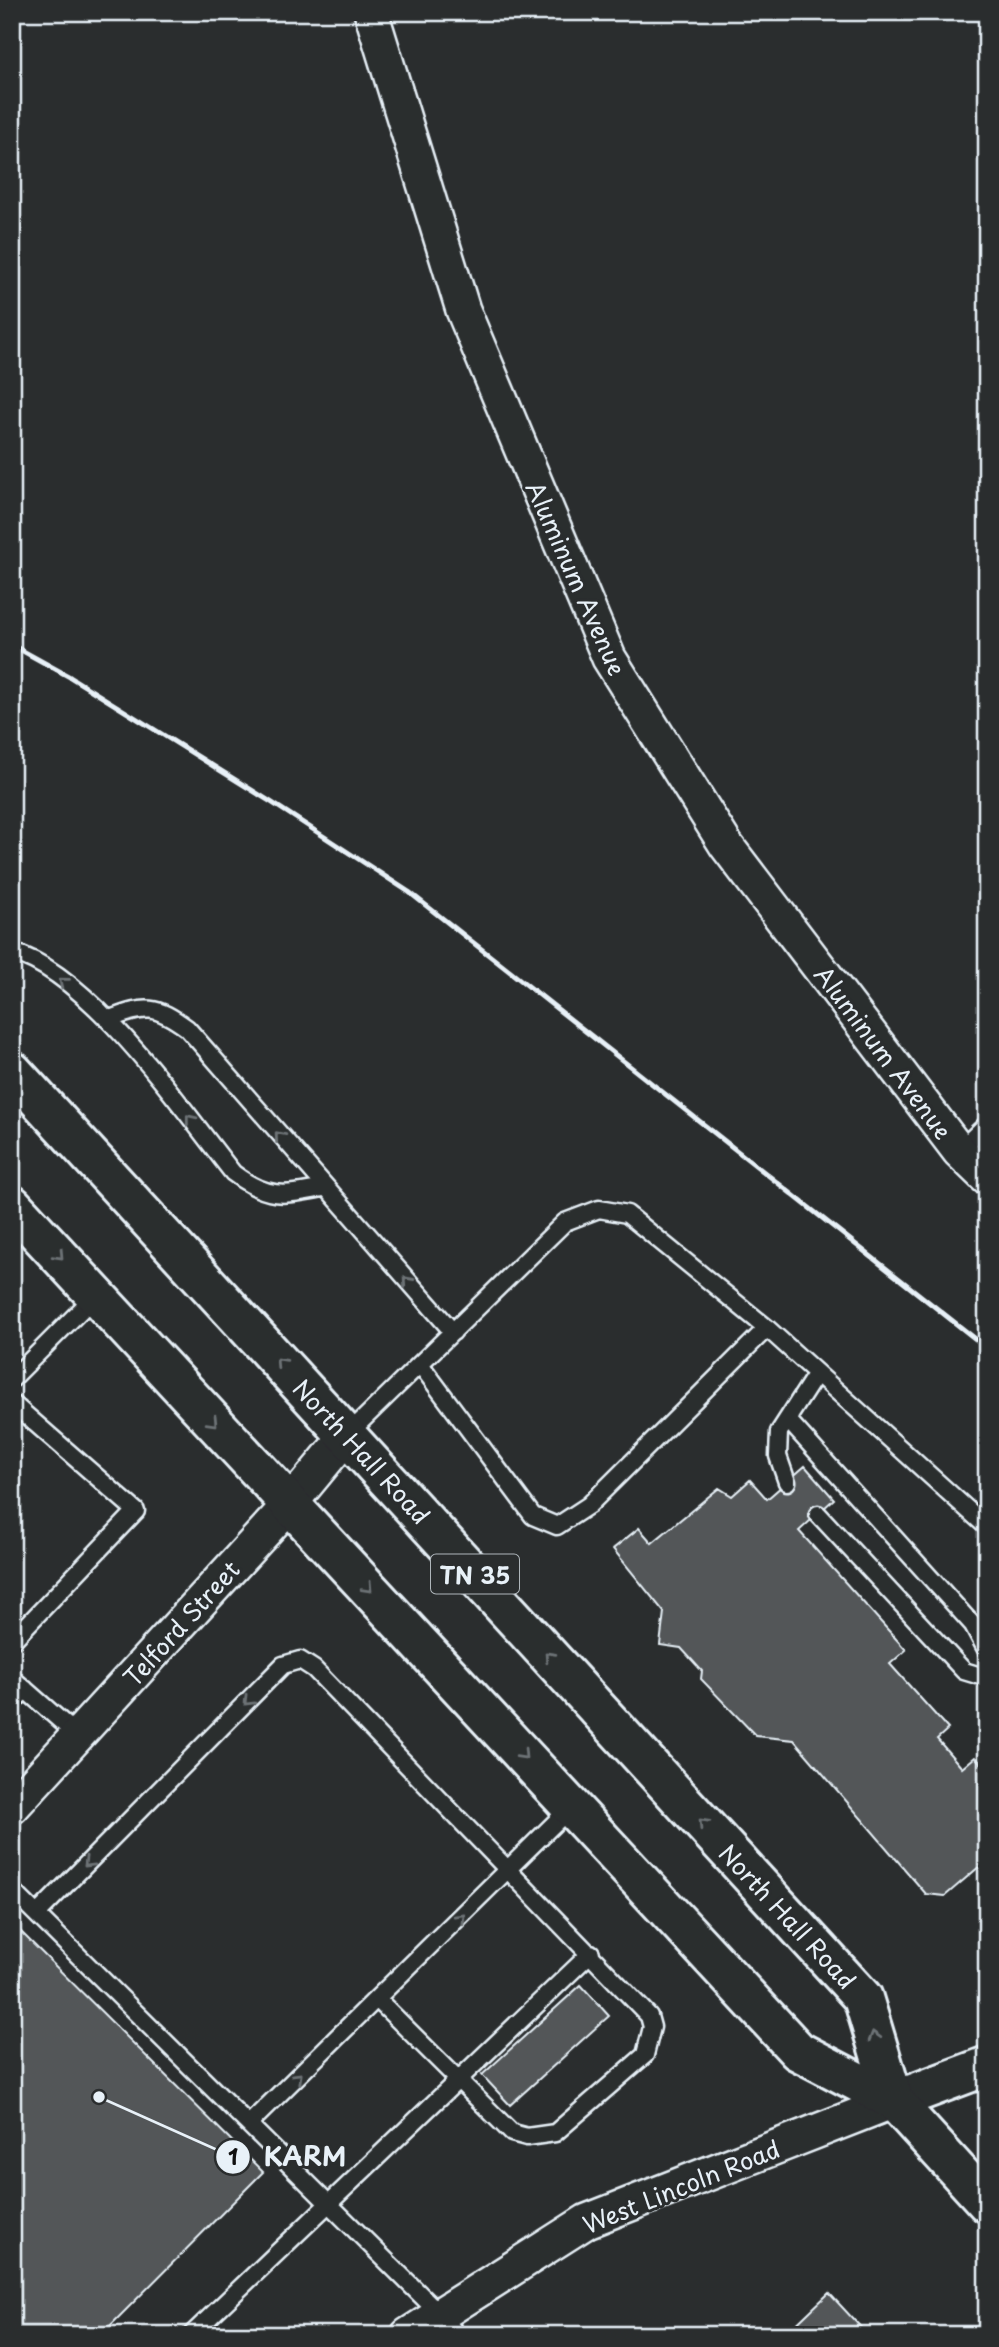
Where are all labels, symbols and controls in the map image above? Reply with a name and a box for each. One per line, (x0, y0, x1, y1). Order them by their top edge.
street label: Aluminum Avenue (518, 475, 636, 681)
street label: Aluminum Avenue (807, 958, 961, 1146)
one-way arrow (58, 977, 71, 990)
one-way arrow (186, 1114, 198, 1127)
one-way arrow (275, 1131, 287, 1144)
one-way arrow (50, 1247, 63, 1260)
one-way arrow (403, 1277, 415, 1290)
one-way arrow (275, 1357, 288, 1370)
street label: North Hall Road (285, 1370, 439, 1532)
one-way arrow (205, 1414, 218, 1427)
street label: Telford Street (115, 1552, 248, 1694)
road number: TN 35 (431, 1554, 519, 1594)
one-way arrow (360, 1580, 372, 1593)
one-way arrow (545, 1651, 558, 1664)
one-way arrow (244, 1693, 256, 1705)
one-way arrow (515, 1747, 527, 1760)
one-way arrow (699, 1818, 712, 1831)
street label: North Hall Road (711, 1835, 865, 1997)
one-way arrow (84, 1855, 96, 1867)
one-way arrow (452, 1913, 465, 1926)
one-way arrow (868, 2030, 883, 2042)
one-way arrow (290, 2073, 302, 2085)
street label: West Lincoln Road (577, 2130, 785, 2242)
callout: KARM (215, 2134, 361, 2181)
text: KARM (264, 2136, 346, 2175)
text: 1 (228, 2140, 238, 2172)

